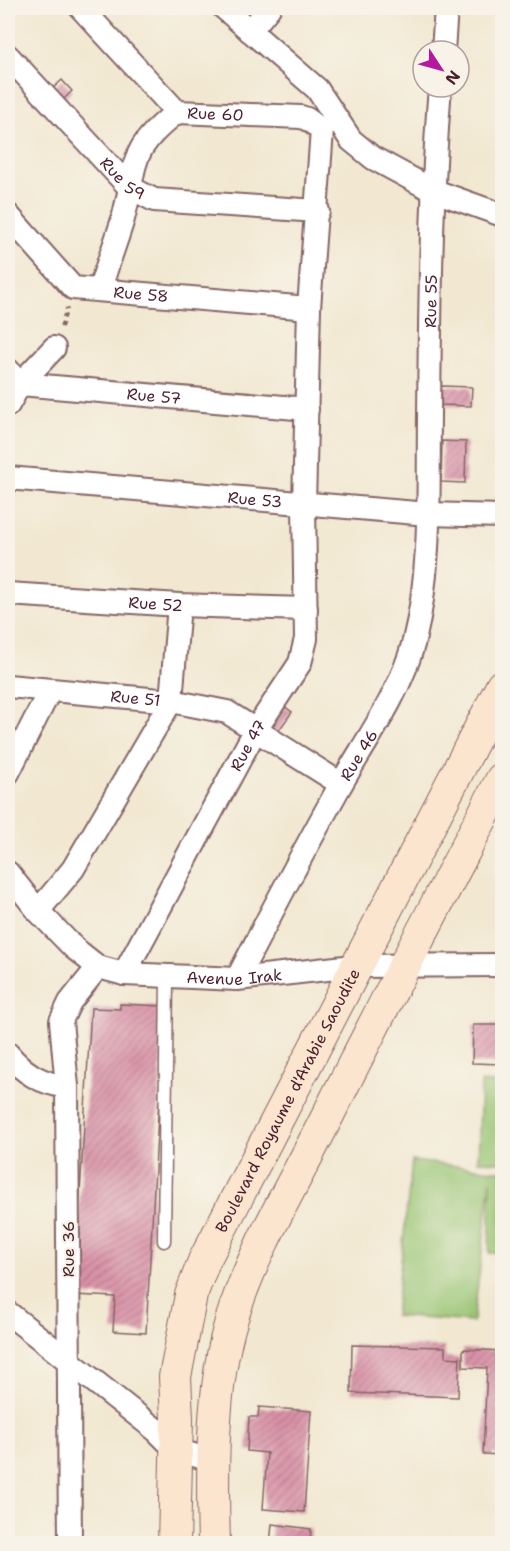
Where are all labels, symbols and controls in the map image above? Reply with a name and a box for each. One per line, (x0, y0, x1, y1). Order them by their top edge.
north arrow (411, 39, 471, 99)
text: N (441, 66, 465, 89)
street label: Rue 60 (187, 102, 244, 126)
street label: Rue 59 (95, 153, 149, 205)
street label: Rue 55 (420, 274, 442, 328)
street label: Rue 58 (113, 281, 169, 307)
street label: Rue 57 (126, 383, 182, 409)
street label: Rue 53 (227, 487, 283, 512)
street label: Rue 52 (128, 592, 184, 616)
street label: Rue 51 (109, 685, 161, 711)
street label: Rue 47 (225, 716, 271, 775)
street label: Rue 46 (335, 726, 383, 785)
street label: Avenue Irak (186, 964, 283, 990)
street label: Boulevard Royaume d'Arabie Saoudite (211, 965, 365, 1236)
street label: Rue 36 (58, 1221, 79, 1277)

